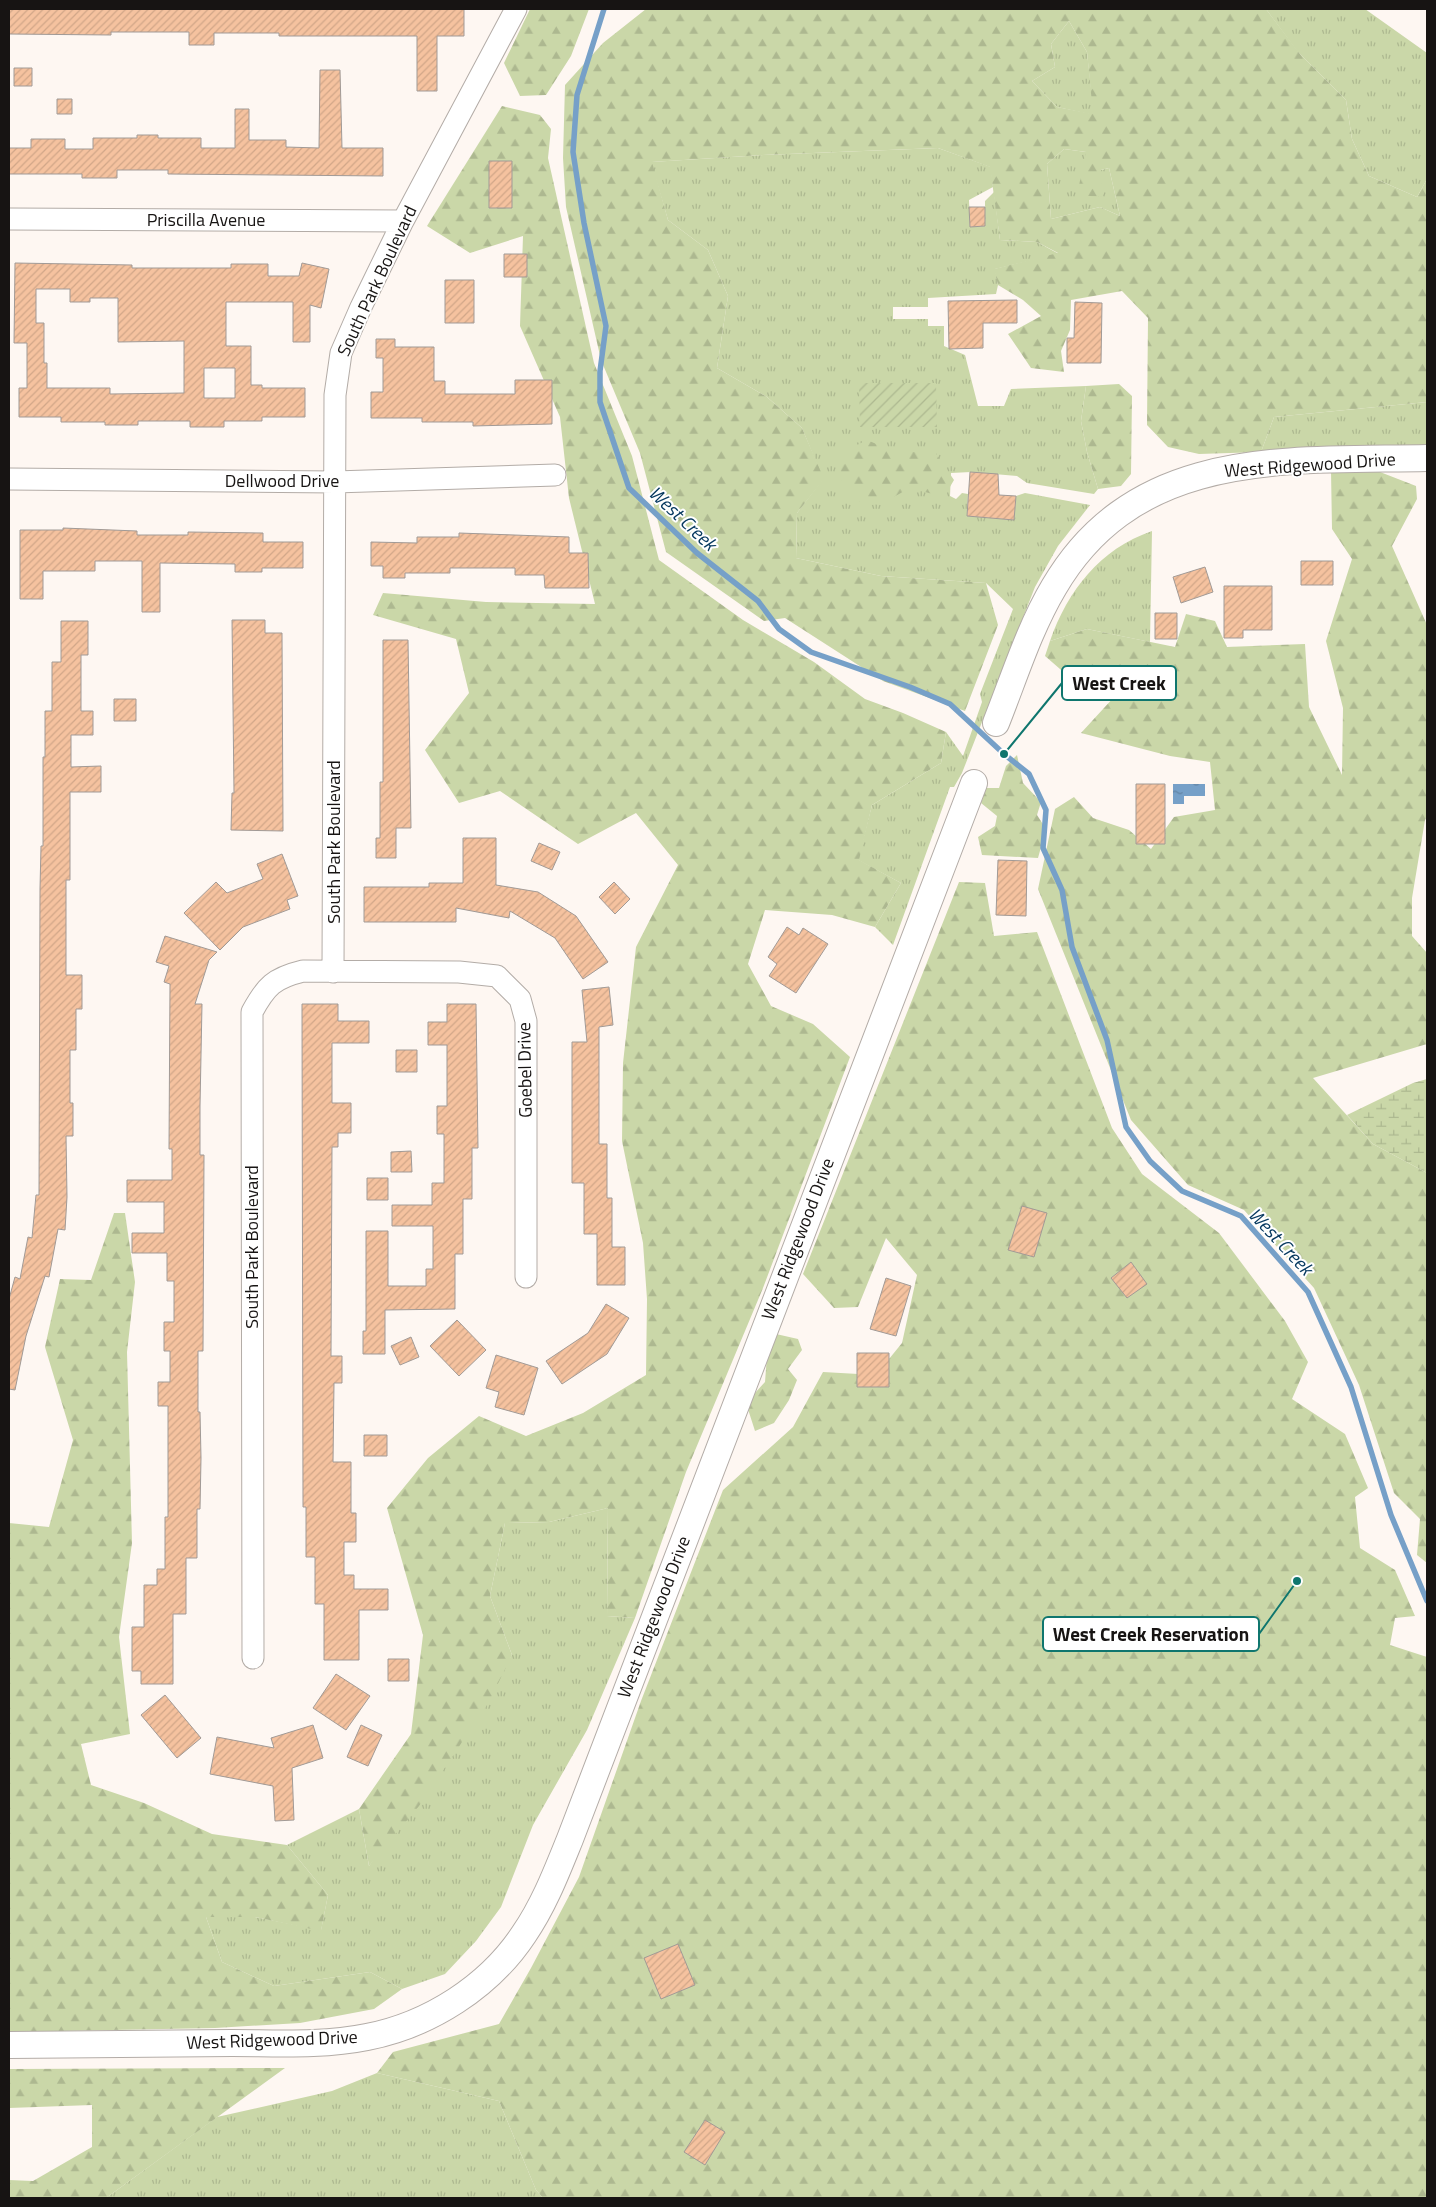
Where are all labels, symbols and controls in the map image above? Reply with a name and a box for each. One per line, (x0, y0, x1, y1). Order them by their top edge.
street label: South Park Boulevard (330, 201, 423, 361)
street label: Priscilla Avenue (147, 206, 265, 233)
street label: West Ridgewood Drive (1223, 445, 1397, 484)
street label: Dellwood Drive (225, 467, 339, 494)
water label: West Creek (643, 478, 726, 559)
callout: West Creek (1062, 666, 1176, 700)
text: West Creek (1072, 668, 1166, 697)
street label: South Park Boulevard (320, 760, 347, 924)
street label: Goebel Drive (510, 1022, 539, 1118)
street label: West Ridgewood Drive (754, 1154, 841, 1324)
street label: South Park Boulevard (238, 1165, 265, 1329)
water label: West Creek (1242, 1200, 1322, 1283)
street label: West Ridgewood Drive (610, 1532, 697, 1702)
callout: West Creek Reservation (1043, 1617, 1259, 1651)
text: West Creek Reservation (1053, 1619, 1249, 1648)
street label: West Ridgewood Drive (186, 2023, 358, 2056)

